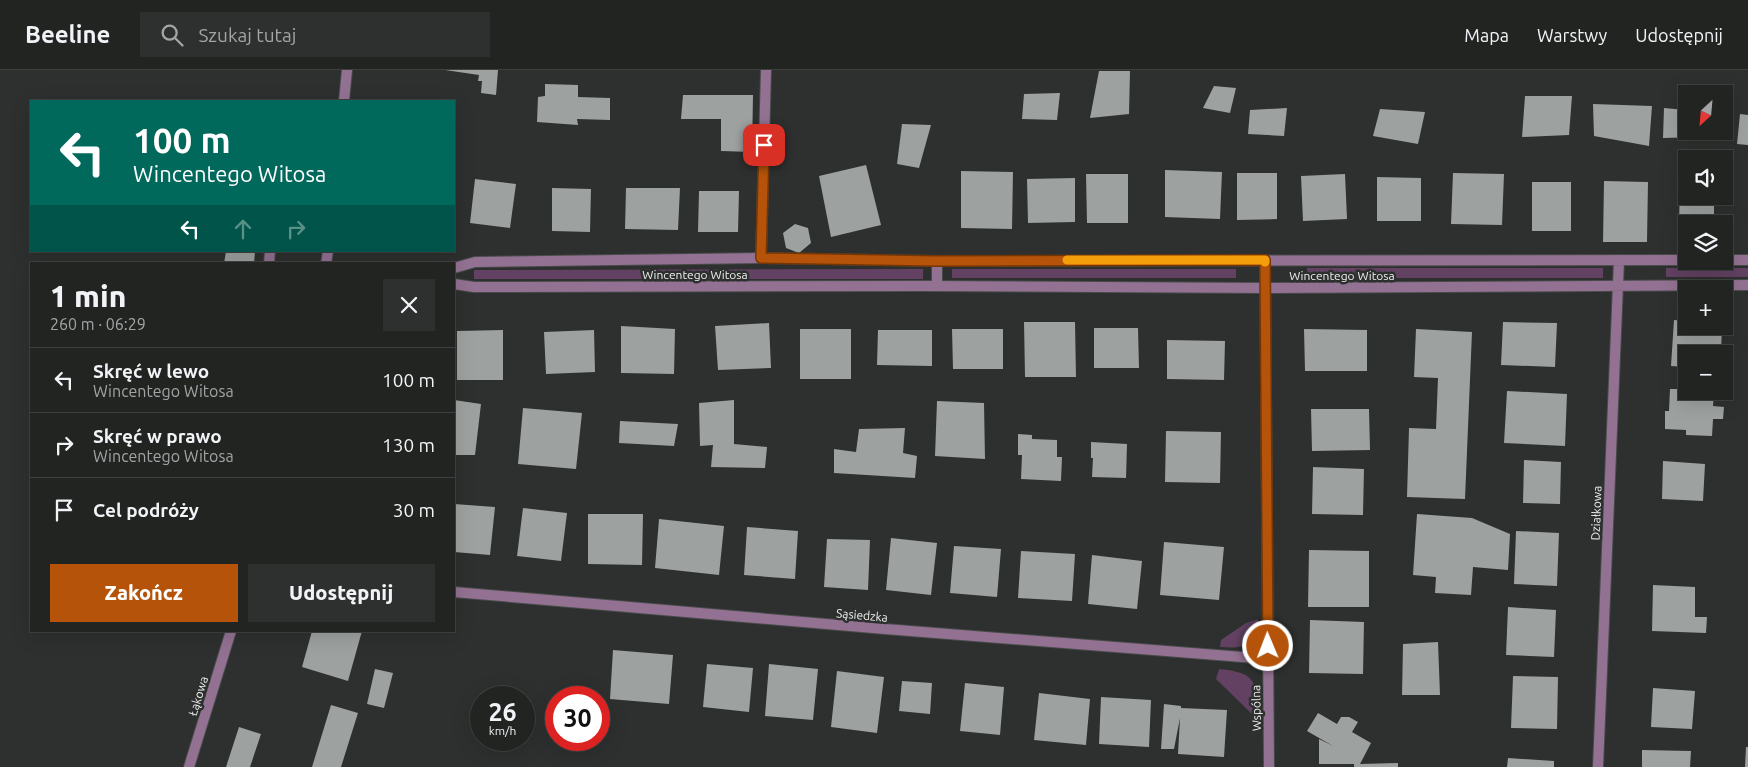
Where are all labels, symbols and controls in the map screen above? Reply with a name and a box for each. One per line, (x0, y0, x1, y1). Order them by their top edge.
search box (140, 12, 490, 57)
text: Beeline (25, 21, 110, 48)
icon: search (158, 21, 186, 49)
text: Szukaj tutaj (198, 24, 296, 46)
text: Mapa (1464, 25, 1509, 45)
text: Warstwy (1537, 25, 1607, 45)
text: Udostępnij (1635, 25, 1723, 45)
north arrow (1678, 85, 1732, 140)
map controls (1678, 85, 1733, 400)
icon: left (50, 120, 115, 185)
text: 100 m (133, 120, 231, 160)
pin (743, 124, 785, 166)
icon: arrive (750, 131, 778, 159)
button: sound (1678, 150, 1733, 205)
text: Wincentego Witosa (133, 161, 326, 186)
icon: left (176, 215, 204, 243)
icon: ahead (229, 215, 257, 243)
icon: right (282, 215, 310, 243)
button: layers (1678, 215, 1733, 270)
street label: Wincentego Witosa (642, 268, 748, 281)
street label: Wincentego Witosa (1289, 269, 1395, 282)
text: 1 min (50, 279, 126, 313)
button: close (383, 279, 435, 331)
button: + (1678, 280, 1733, 335)
text: 260 m · 06:29 (50, 315, 146, 333)
button: − (1678, 345, 1733, 400)
text: Skręć w lewo (93, 360, 209, 382)
icon: left (50, 366, 78, 394)
text: 100 m (382, 369, 435, 391)
text: Wincentego Witosa (93, 382, 234, 400)
text: Skręć w prawo (93, 425, 222, 447)
icon: right (50, 431, 78, 459)
text: 130 m (382, 434, 435, 456)
text: Wincentego Witosa (93, 447, 234, 465)
street label: Działkowa (1589, 486, 1603, 540)
icon: arrive (50, 496, 78, 524)
text: Cel podróży (93, 499, 199, 521)
text: 30 m (393, 499, 435, 521)
button: Zakończ (50, 564, 238, 622)
button: Udostępnij (248, 564, 435, 622)
street label: Sąsiedzka (836, 606, 888, 624)
position arrow (1241, 619, 1293, 671)
street label: Łąkowa (186, 675, 210, 717)
street label: Wspólna (1249, 685, 1263, 731)
speed limit sign: 30 (545, 686, 610, 751)
text: 26 (488, 698, 517, 726)
text: km/h (489, 724, 516, 737)

